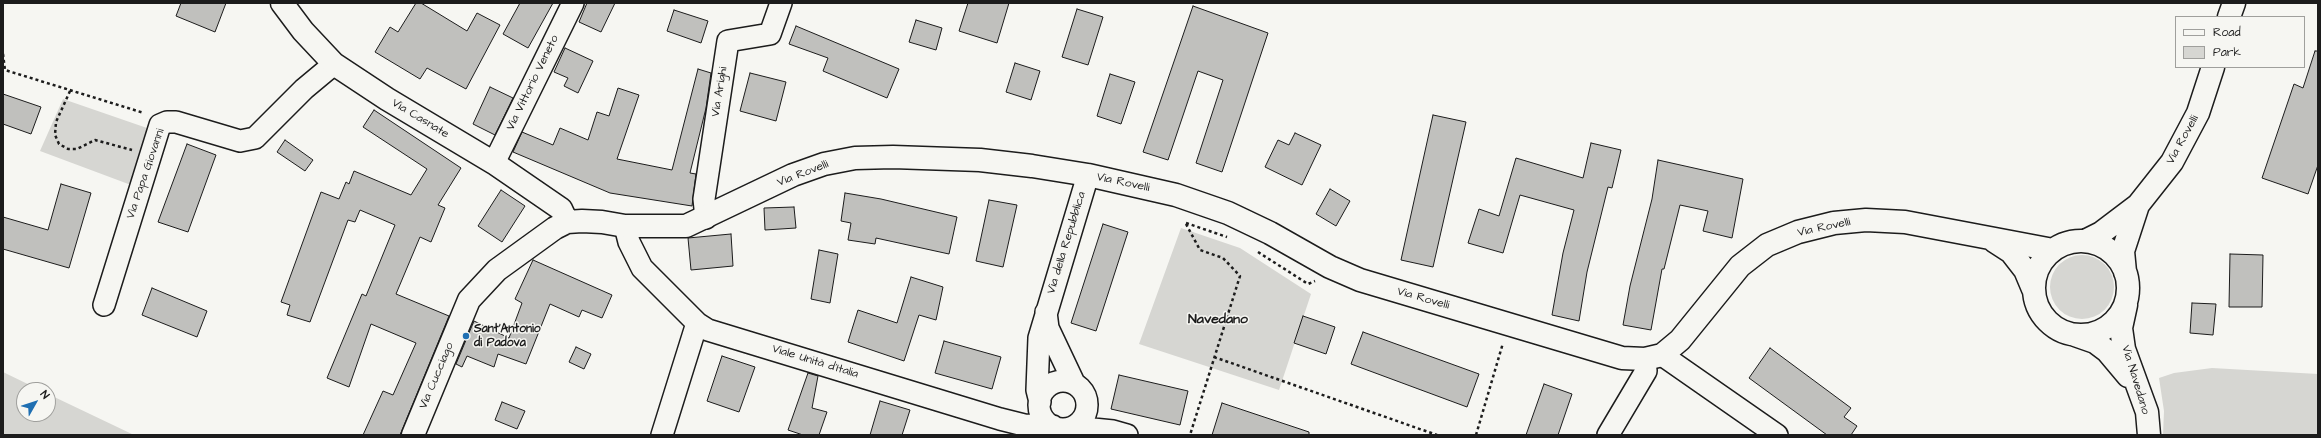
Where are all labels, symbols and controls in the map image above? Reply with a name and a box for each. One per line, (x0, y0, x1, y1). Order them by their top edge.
legend (2175, 16, 2305, 68)
text: Road (2213, 24, 2241, 41)
street label: Via Vittorio Veneto (504, 33, 562, 133)
text: Park (2213, 44, 2241, 61)
street label: Via Arighi (709, 66, 731, 118)
street label: Via Casnate (389, 96, 451, 142)
street label: Via Rovelli (2164, 113, 2202, 167)
street label: Via Papa Giovanni (124, 127, 168, 221)
street label: Via Rovelli (775, 158, 831, 190)
street label: Via Rovelli (1095, 170, 1151, 196)
street label: Via della Repubblica (1045, 190, 1089, 296)
street label: Via Rovelli (1796, 215, 1852, 241)
street label: Via Rovelli (1395, 285, 1451, 313)
district label: Navedano (1188, 312, 1248, 328)
place label: Sant'Antonio di Padova (474, 322, 540, 350)
marker: Sant'Antonio di Padova (461, 331, 471, 341)
street label: Via Cucciago (417, 341, 457, 411)
street label: Viale Unità d'Italia (770, 342, 860, 382)
street label: Via Navedano (2118, 344, 2152, 416)
north arrow (16, 382, 56, 422)
text: N (37, 387, 53, 402)

